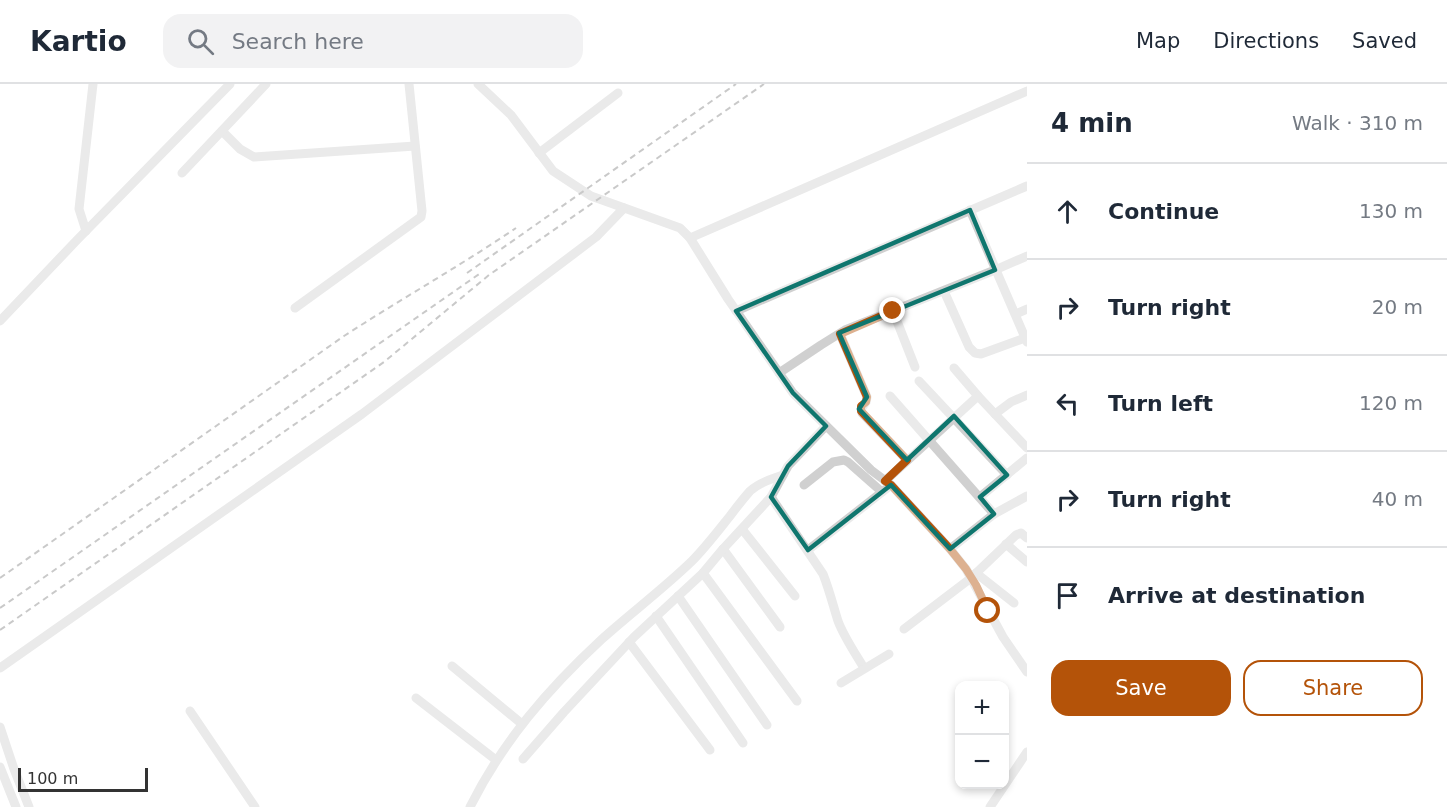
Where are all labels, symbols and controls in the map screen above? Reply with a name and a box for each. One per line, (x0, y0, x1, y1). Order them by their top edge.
search box (163, 14, 583, 68)
text: Kartio (30, 25, 127, 58)
icon: search (184, 25, 217, 58)
text: Search here (232, 29, 364, 54)
text: Map (1136, 29, 1180, 53)
text: Directions (1213, 29, 1319, 53)
text: Saved (1352, 29, 1417, 53)
text: 4 min (1051, 108, 1133, 138)
text: Walk · 310 m (1292, 111, 1423, 135)
icon: ahead (1051, 195, 1084, 228)
text: Continue (1108, 199, 1219, 224)
text: 130 m (1359, 199, 1423, 223)
icon: right (1051, 291, 1084, 324)
text: Turn right (1108, 295, 1231, 320)
text: 20 m (1372, 295, 1423, 319)
route end (879, 297, 905, 323)
icon: left (1051, 387, 1084, 420)
text: Turn left (1108, 391, 1213, 416)
text: 120 m (1359, 391, 1423, 415)
icon: right (1051, 483, 1084, 516)
text: Turn right (1108, 487, 1231, 512)
text: 40 m (1372, 487, 1423, 511)
icon: arrive (1051, 579, 1084, 612)
text: Arrive at destination (1108, 583, 1365, 608)
route start (974, 597, 1000, 623)
button: Save (1051, 660, 1231, 716)
button: Share (1243, 660, 1423, 716)
map controls (955, 681, 1009, 789)
button: + (955, 681, 1009, 735)
button: − (955, 735, 1009, 789)
scale bar (18, 765, 148, 792)
text: 100 m (27, 769, 78, 788)

